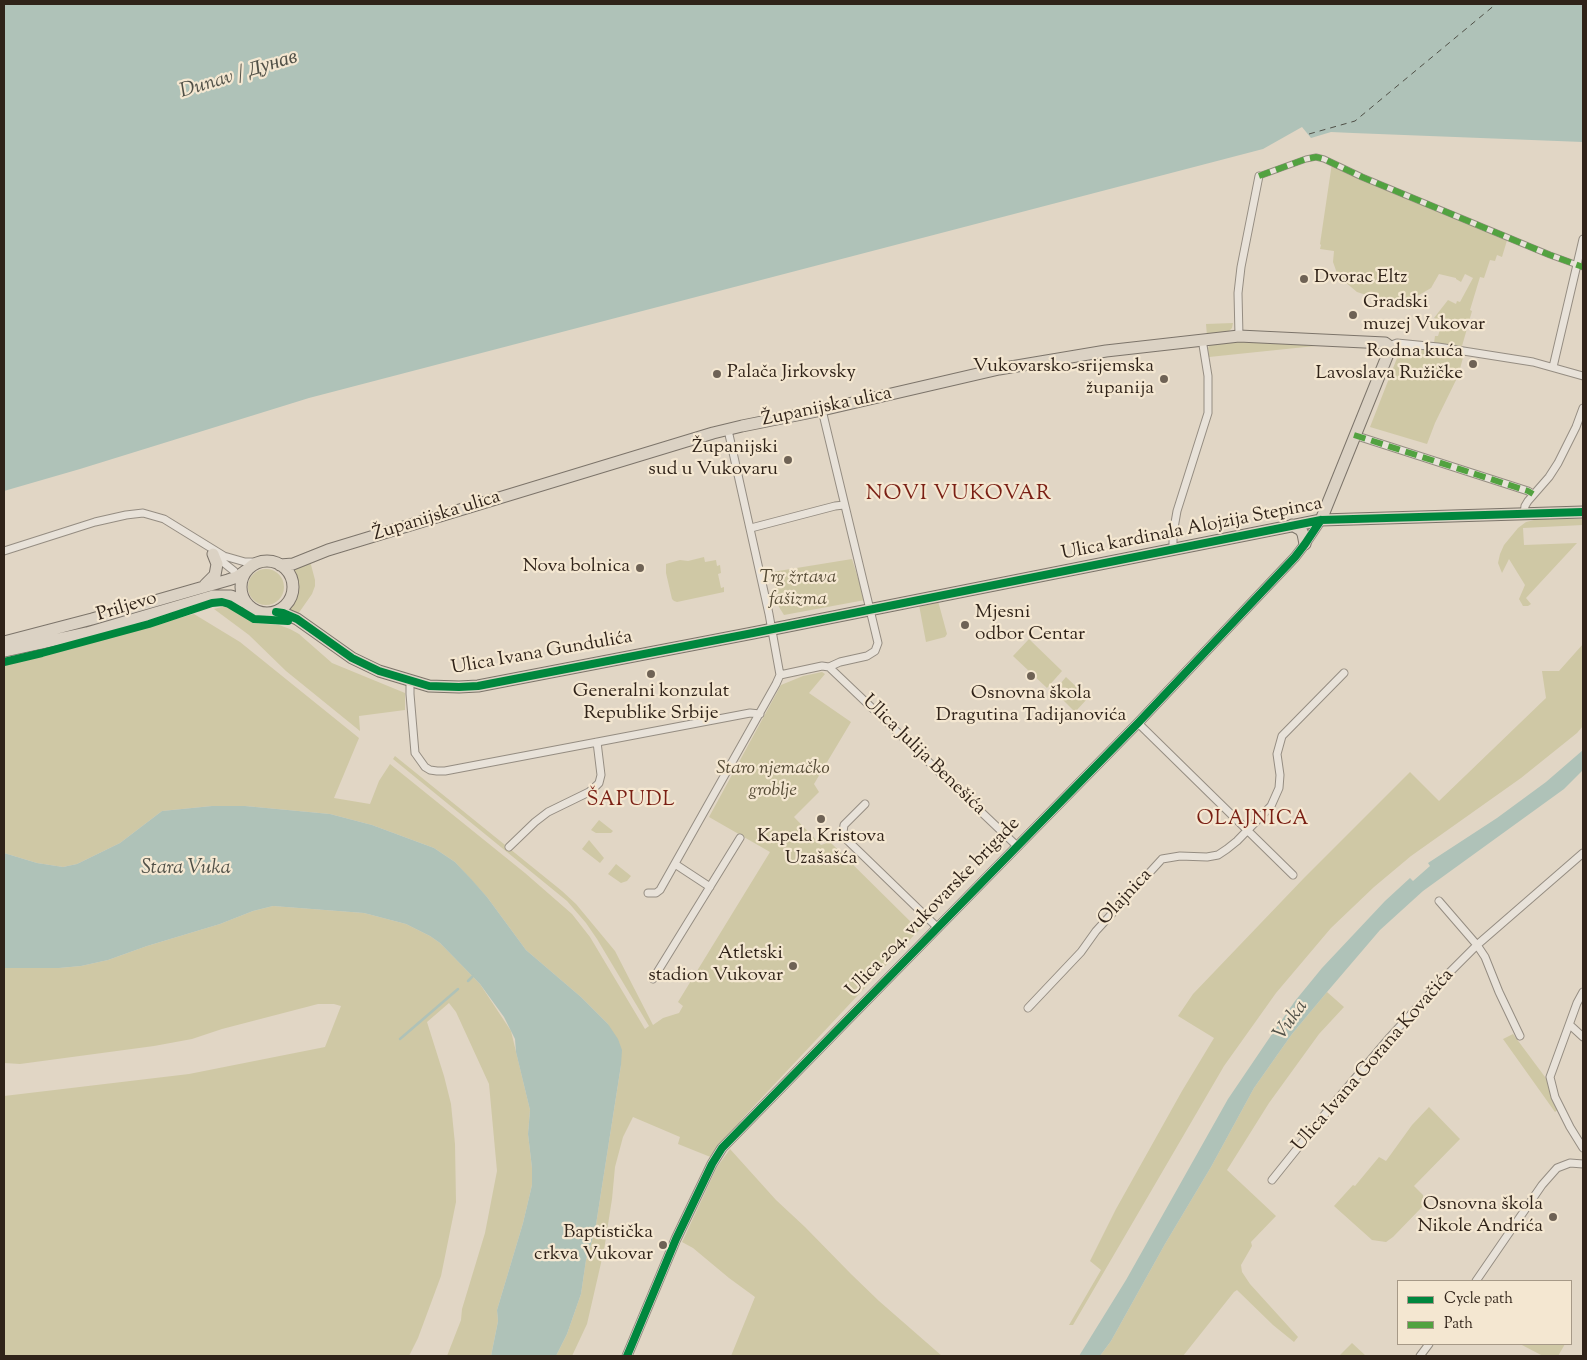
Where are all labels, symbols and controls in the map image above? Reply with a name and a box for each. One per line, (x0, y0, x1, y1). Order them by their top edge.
water label: Dunav / Дунав (177, 47, 301, 105)
place label: Dvorac Eltz (1314, 268, 1407, 290)
marker: Dvorac Eltz (1298, 273, 1310, 285)
place label: Gradski muzej Vukovar (1363, 293, 1485, 337)
marker: Gradski muzej Vukovar (1347, 309, 1359, 321)
place label: Rodna kuća Lavoslava Ružičke (1315, 342, 1463, 386)
place label: Vukovarsko-srijemska županija (973, 357, 1154, 401)
marker: Rodna kuća Lavoslava Ružičke (1467, 358, 1479, 370)
place label: Palača Jirkovsky (727, 363, 856, 385)
marker: Palača Jirkovsky (711, 368, 723, 380)
marker: Vukovarsko-srijemska županija (1158, 373, 1170, 385)
street label: Županijska ulica (760, 383, 894, 433)
place label: Županijski sud u Vukovaru (648, 438, 778, 482)
marker: Županijski sud u Vukovaru (782, 454, 794, 466)
district label: NOVI VUKOVAR (864, 482, 1054, 508)
street label: Županijska ulica (370, 487, 504, 547)
street label: Ulica kardinala Alojzija Stepinca (1060, 494, 1324, 566)
place label: Nova bolnica (523, 557, 630, 579)
marker: Nova bolnica (634, 562, 646, 574)
park label: Trg žrtava fašizma (759, 568, 837, 612)
street label: Priljevo (94, 588, 160, 628)
place label: Mjesni odbor Centar (975, 603, 1085, 647)
marker: Mjesni odbor Centar (959, 619, 971, 631)
street label: Ulica Ivana Gundulića (450, 627, 634, 681)
marker: Generalni konzulat Republike Srbije (645, 668, 657, 680)
marker: Osnovna škola Dragutina Tadijanovića (1025, 670, 1037, 682)
place label: Generalni konzulat Republike Srbije (573, 682, 729, 726)
place label: Osnovna škola Dragutina Tadijanovića (936, 684, 1126, 728)
street label: Ulica Julija Benešića (856, 691, 990, 821)
park label: Staro njemačko groblje (716, 759, 830, 803)
district label: ŠAPUDL (586, 790, 676, 814)
district label: OLAJNICA (1196, 809, 1310, 833)
marker: Kapela Kristova Uzašašća (815, 813, 827, 825)
street label: Ulica 204. vukovarske brigade (842, 814, 1026, 1002)
place label: Kapela Kristova Uzašašća (757, 827, 885, 871)
water label: Stara Vuka (141, 858, 231, 882)
street label: Olajnica (1094, 865, 1158, 931)
place label: Atletski stadion Vukovar (648, 944, 783, 988)
marker: Atletski stadion Vukovar (787, 960, 799, 972)
street label: Ulica Ivana Gorana Kovačića (1288, 965, 1460, 1157)
water label: Vuka (1270, 996, 1314, 1046)
place label: Osnovna škola Nikole Andrića (1417, 1195, 1543, 1239)
marker: Osnovna škola Nikole Andrića (1547, 1211, 1559, 1223)
place label: Baptistička crkva Vukovar (534, 1223, 653, 1267)
marker: Baptistička crkva Vukovar (657, 1239, 669, 1251)
legend (1397, 1280, 1572, 1345)
text: Cycle path (1444, 1289, 1513, 1310)
text: Path (1444, 1314, 1473, 1335)

